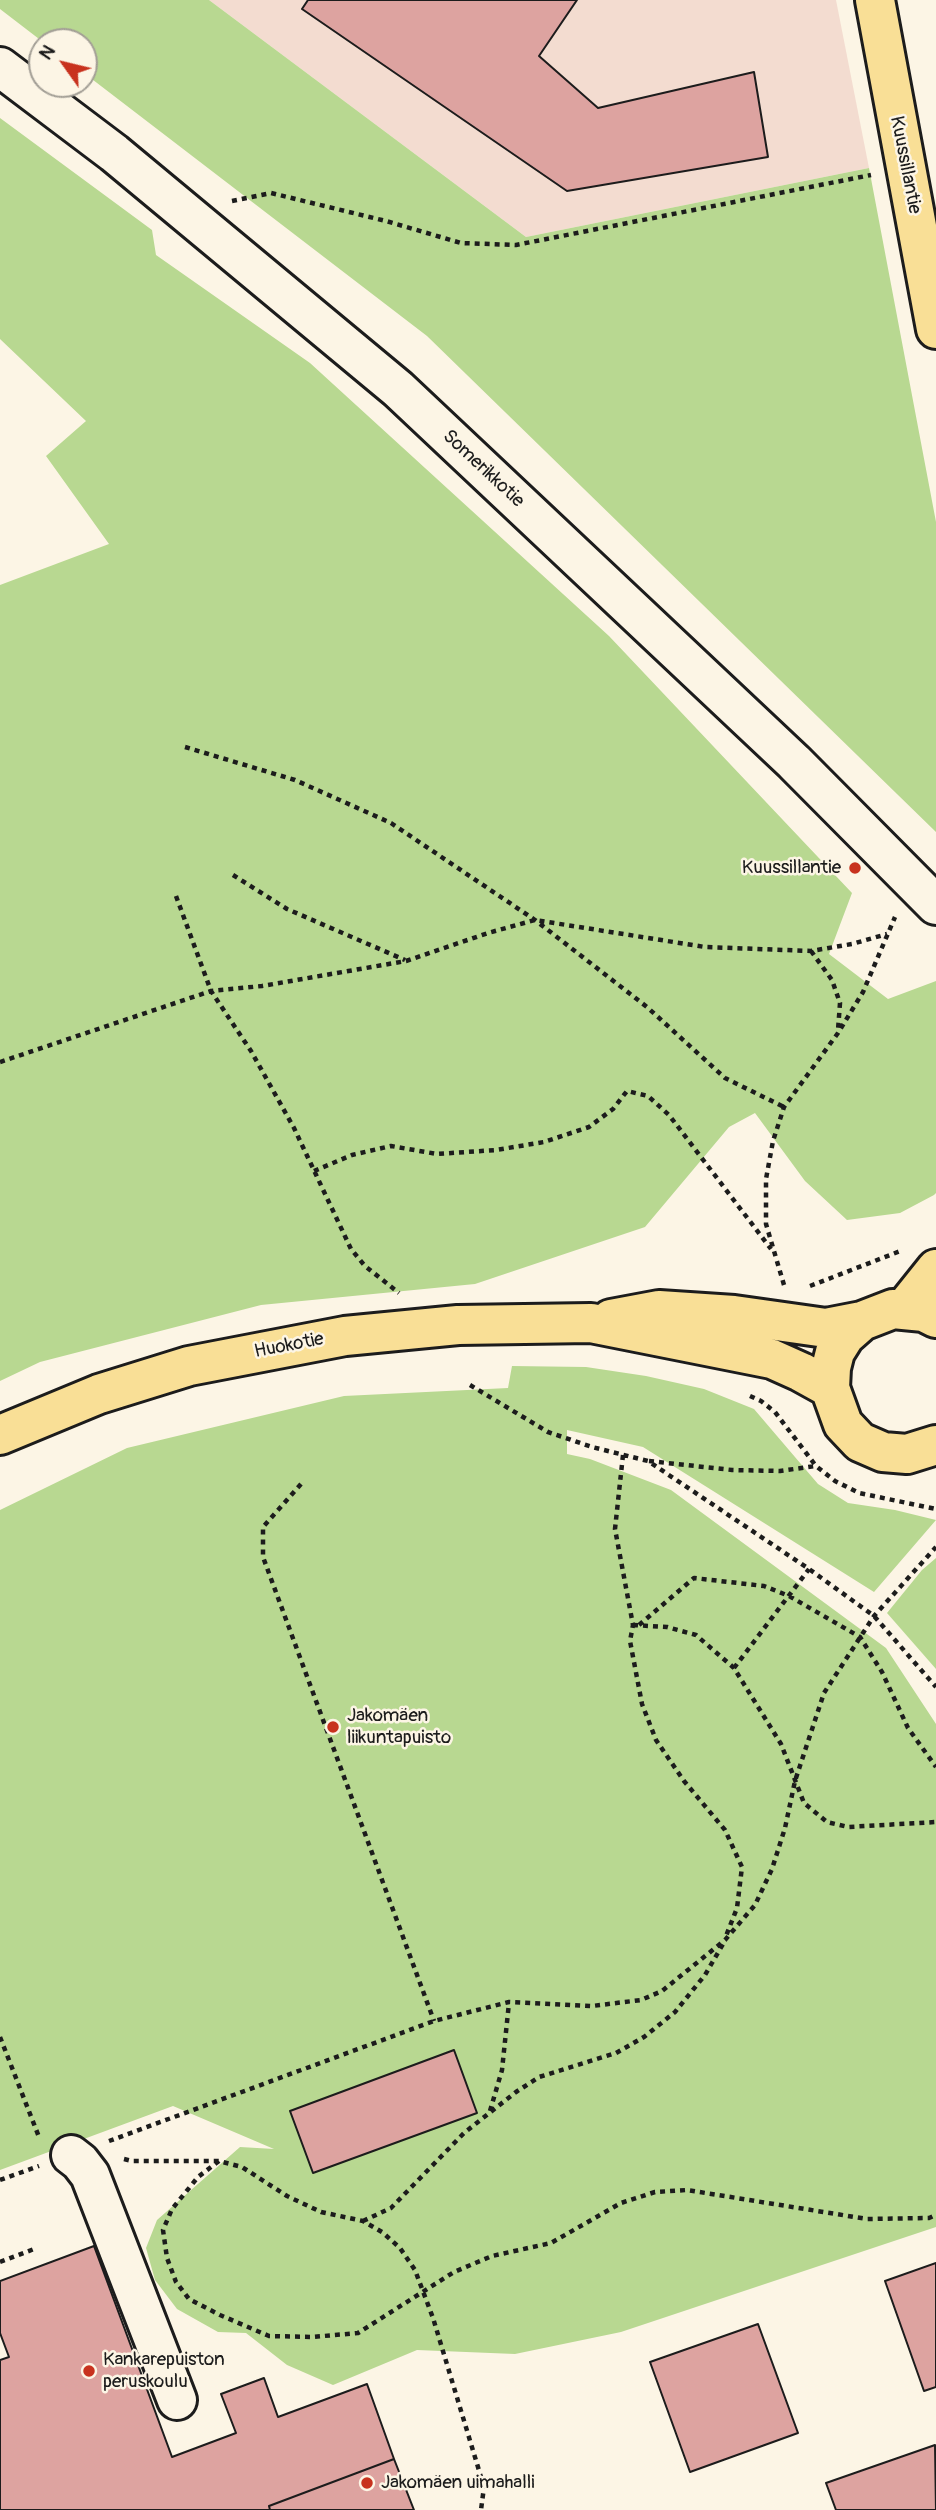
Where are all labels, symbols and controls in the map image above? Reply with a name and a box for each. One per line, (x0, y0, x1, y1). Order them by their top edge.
north arrow (28, 28, 98, 98)
text: N (34, 40, 61, 64)
street label: Kuussillantie (884, 114, 926, 216)
street label: Somerikkotie (437, 425, 529, 513)
place label: Kuussillantie (742, 857, 841, 879)
marker: Kuussillantie (847, 860, 863, 876)
street label: Huokotie (252, 1328, 326, 1364)
place label: Jakomäen liikuntapuisto (347, 1705, 451, 1749)
marker: Jakomäen liikuntapuisto (325, 1719, 341, 1735)
place label: Kankarepuiston peruskoulu (103, 2349, 225, 2393)
marker: Kankarepuiston peruskoulu (81, 2363, 97, 2379)
place label: Jakomäen uimahalli (381, 2472, 535, 2494)
marker: Jakomäen uimahalli (359, 2475, 375, 2491)

